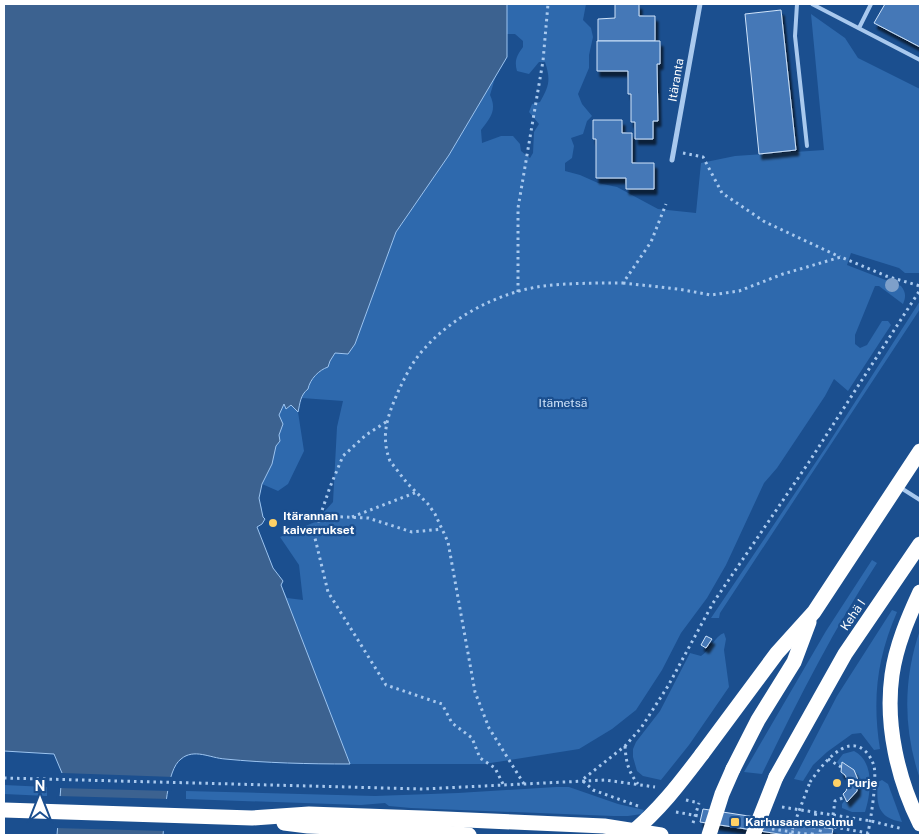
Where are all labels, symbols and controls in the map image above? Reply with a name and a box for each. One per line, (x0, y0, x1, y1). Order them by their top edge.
street label: Itäranta (665, 57, 687, 103)
park label: Itämetsä (539, 396, 587, 410)
place label: Itärannan kaiverrukset (283, 509, 355, 537)
marker: Itärannan kaiverrukset (267, 517, 279, 529)
street label: Kehä I (838, 597, 868, 633)
north arrow (15, 774, 65, 824)
place label: Purje (847, 776, 877, 790)
marker: Purje (831, 777, 843, 789)
text: N (35, 778, 45, 794)
place label: Karhusaarensolmu (745, 815, 853, 829)
marker: Karhusaarensolmu (729, 816, 741, 828)

